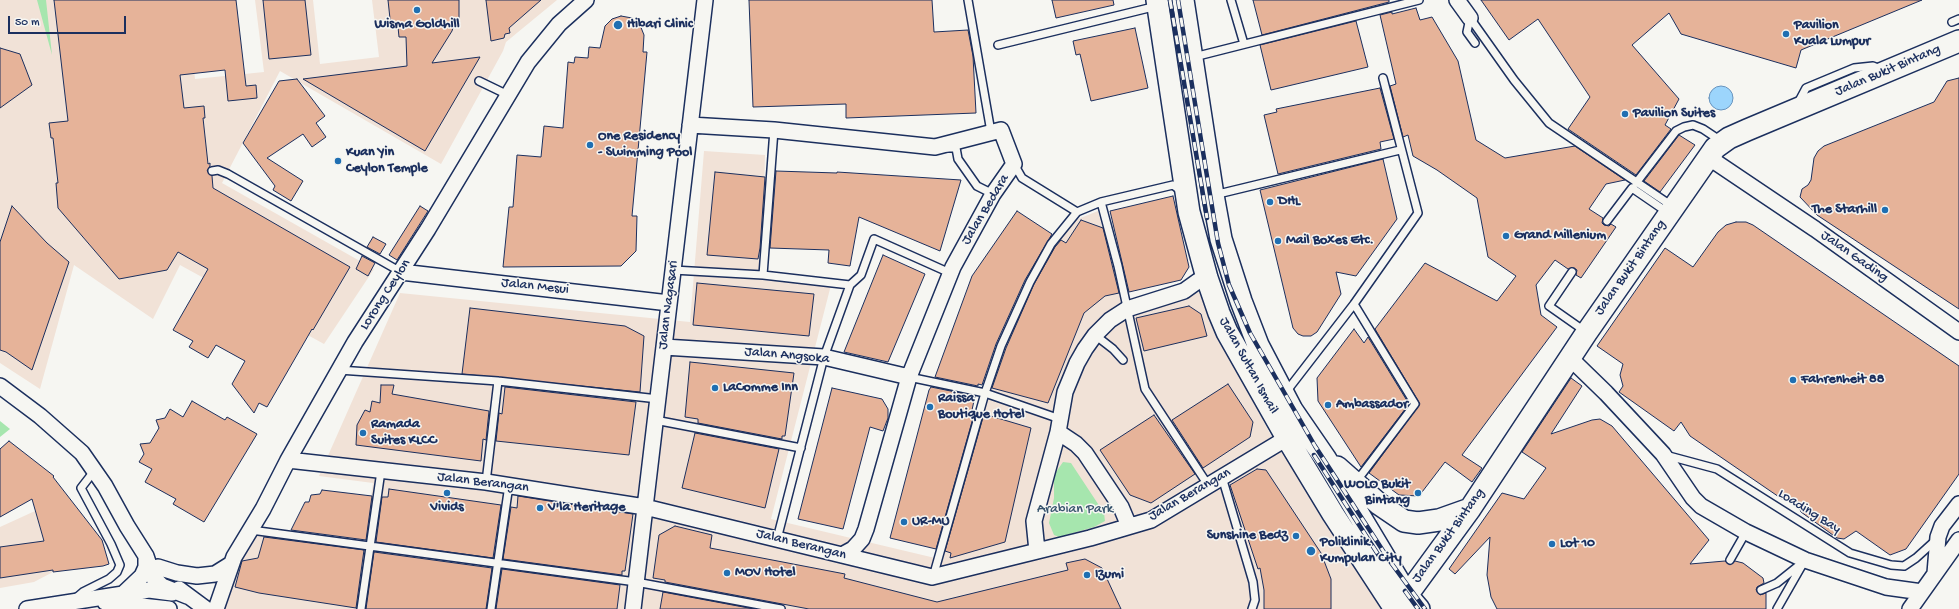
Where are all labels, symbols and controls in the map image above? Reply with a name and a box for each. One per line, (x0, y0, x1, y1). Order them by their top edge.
marker: Wisma Goldhill (412, 5, 422, 15)
scale bar (10, 8, 128, 34)
text: 50 m (15, 16, 40, 30)
place label: Wisma Goldhill (374, 17, 460, 33)
place label: Hibari Clinic (627, 17, 693, 33)
place label: Pavilion Kuala Lumpur (1794, 18, 1870, 50)
marker: Hibari Clinic (612, 19, 624, 31)
marker: Pavilion Kuala Lumpur (1781, 29, 1791, 39)
street label: Jalan Bukit Bintang (1833, 41, 1943, 101)
place label: Pavilion Suites (1633, 106, 1715, 122)
marker: Pavilion Suites (1620, 109, 1630, 119)
place label: One Residency - Swimming Pool (598, 129, 692, 162)
marker: One Residency - Swimming Pool (585, 140, 595, 150)
place label: Kuan Yin Ceylon Temple (346, 145, 428, 178)
marker: Kuan Yin Ceylon Temple (333, 156, 343, 166)
street label: Jalan Bedara (958, 172, 1014, 248)
place label: DHL (1278, 194, 1300, 210)
marker: DHL (1265, 197, 1275, 207)
place label: The Starhill (1812, 202, 1877, 218)
marker: The Starhill (1880, 205, 1890, 215)
street label: Jalan Bukit Bintang (1592, 217, 1670, 319)
place label: Grand Millenium (1514, 228, 1606, 244)
street label: Jalan Gading (1817, 228, 1891, 286)
marker: Grand Millenium (1501, 231, 1511, 241)
place label: Mail Boxes Etc. (1286, 233, 1374, 249)
marker: Mail Boxes Etc. (1273, 236, 1283, 246)
street label: Lorong Ceylon (357, 256, 415, 334)
street label: Jalan Nagasari (655, 260, 683, 350)
street label: Jalan Mesui (500, 275, 570, 299)
street label: Jalan Sultan Ismail (1214, 315, 1282, 417)
street label: Jalan Angsoka (744, 344, 830, 368)
place label: Fahrenheit 88 (1801, 372, 1884, 388)
marker: Fahrenheit 88 (1788, 375, 1798, 385)
place label: LaComme Inn (723, 380, 798, 396)
marker: LaComme Inn (710, 383, 720, 393)
place label: Raissa Boutique Hotel (938, 391, 1025, 424)
place label: Ambassador (1336, 397, 1408, 413)
marker: Ambassador (1323, 400, 1333, 410)
marker: Raissa Boutique Hotel (925, 402, 935, 412)
place label: Ramada Suites KLCC (371, 417, 437, 450)
marker: Ramada Suites KLCC (358, 428, 368, 438)
street label: Jalan Berangan (1146, 465, 1234, 525)
street label: Jalan Berangan (436, 469, 530, 497)
place label: WOLO Bukit Bintang (1344, 477, 1410, 510)
street label: Jalan Bukit Bintang (1409, 485, 1489, 587)
street label: Loading Bay (1774, 486, 1844, 538)
marker: Vivids (442, 488, 452, 498)
marker: WOLO Bukit Bintang (1413, 488, 1423, 498)
place label: Vivids (430, 500, 464, 516)
place label: V'la Heritage (548, 500, 625, 516)
park label: Arabian Park (1037, 502, 1113, 518)
marker: V'la Heritage (535, 503, 545, 513)
place label: UR-MU (912, 514, 950, 530)
marker: UR-MU (899, 517, 909, 527)
street label: Jalan Berangan (754, 526, 848, 564)
place label: Sunshine Bedz (1207, 528, 1288, 544)
marker: Sunshine Bedz (1291, 531, 1301, 541)
place label: Poliklinik Kumpulan City (1320, 535, 1402, 568)
place label: Lot 10 (1560, 536, 1595, 552)
marker: Lot 10 (1547, 539, 1557, 549)
marker: Poliklinik Kumpulan City (1305, 545, 1317, 557)
place label: MOV Hotel (735, 565, 796, 581)
place label: Izumi (1095, 567, 1124, 583)
marker: MOV Hotel (722, 568, 732, 578)
marker: Izumi (1082, 570, 1092, 580)

